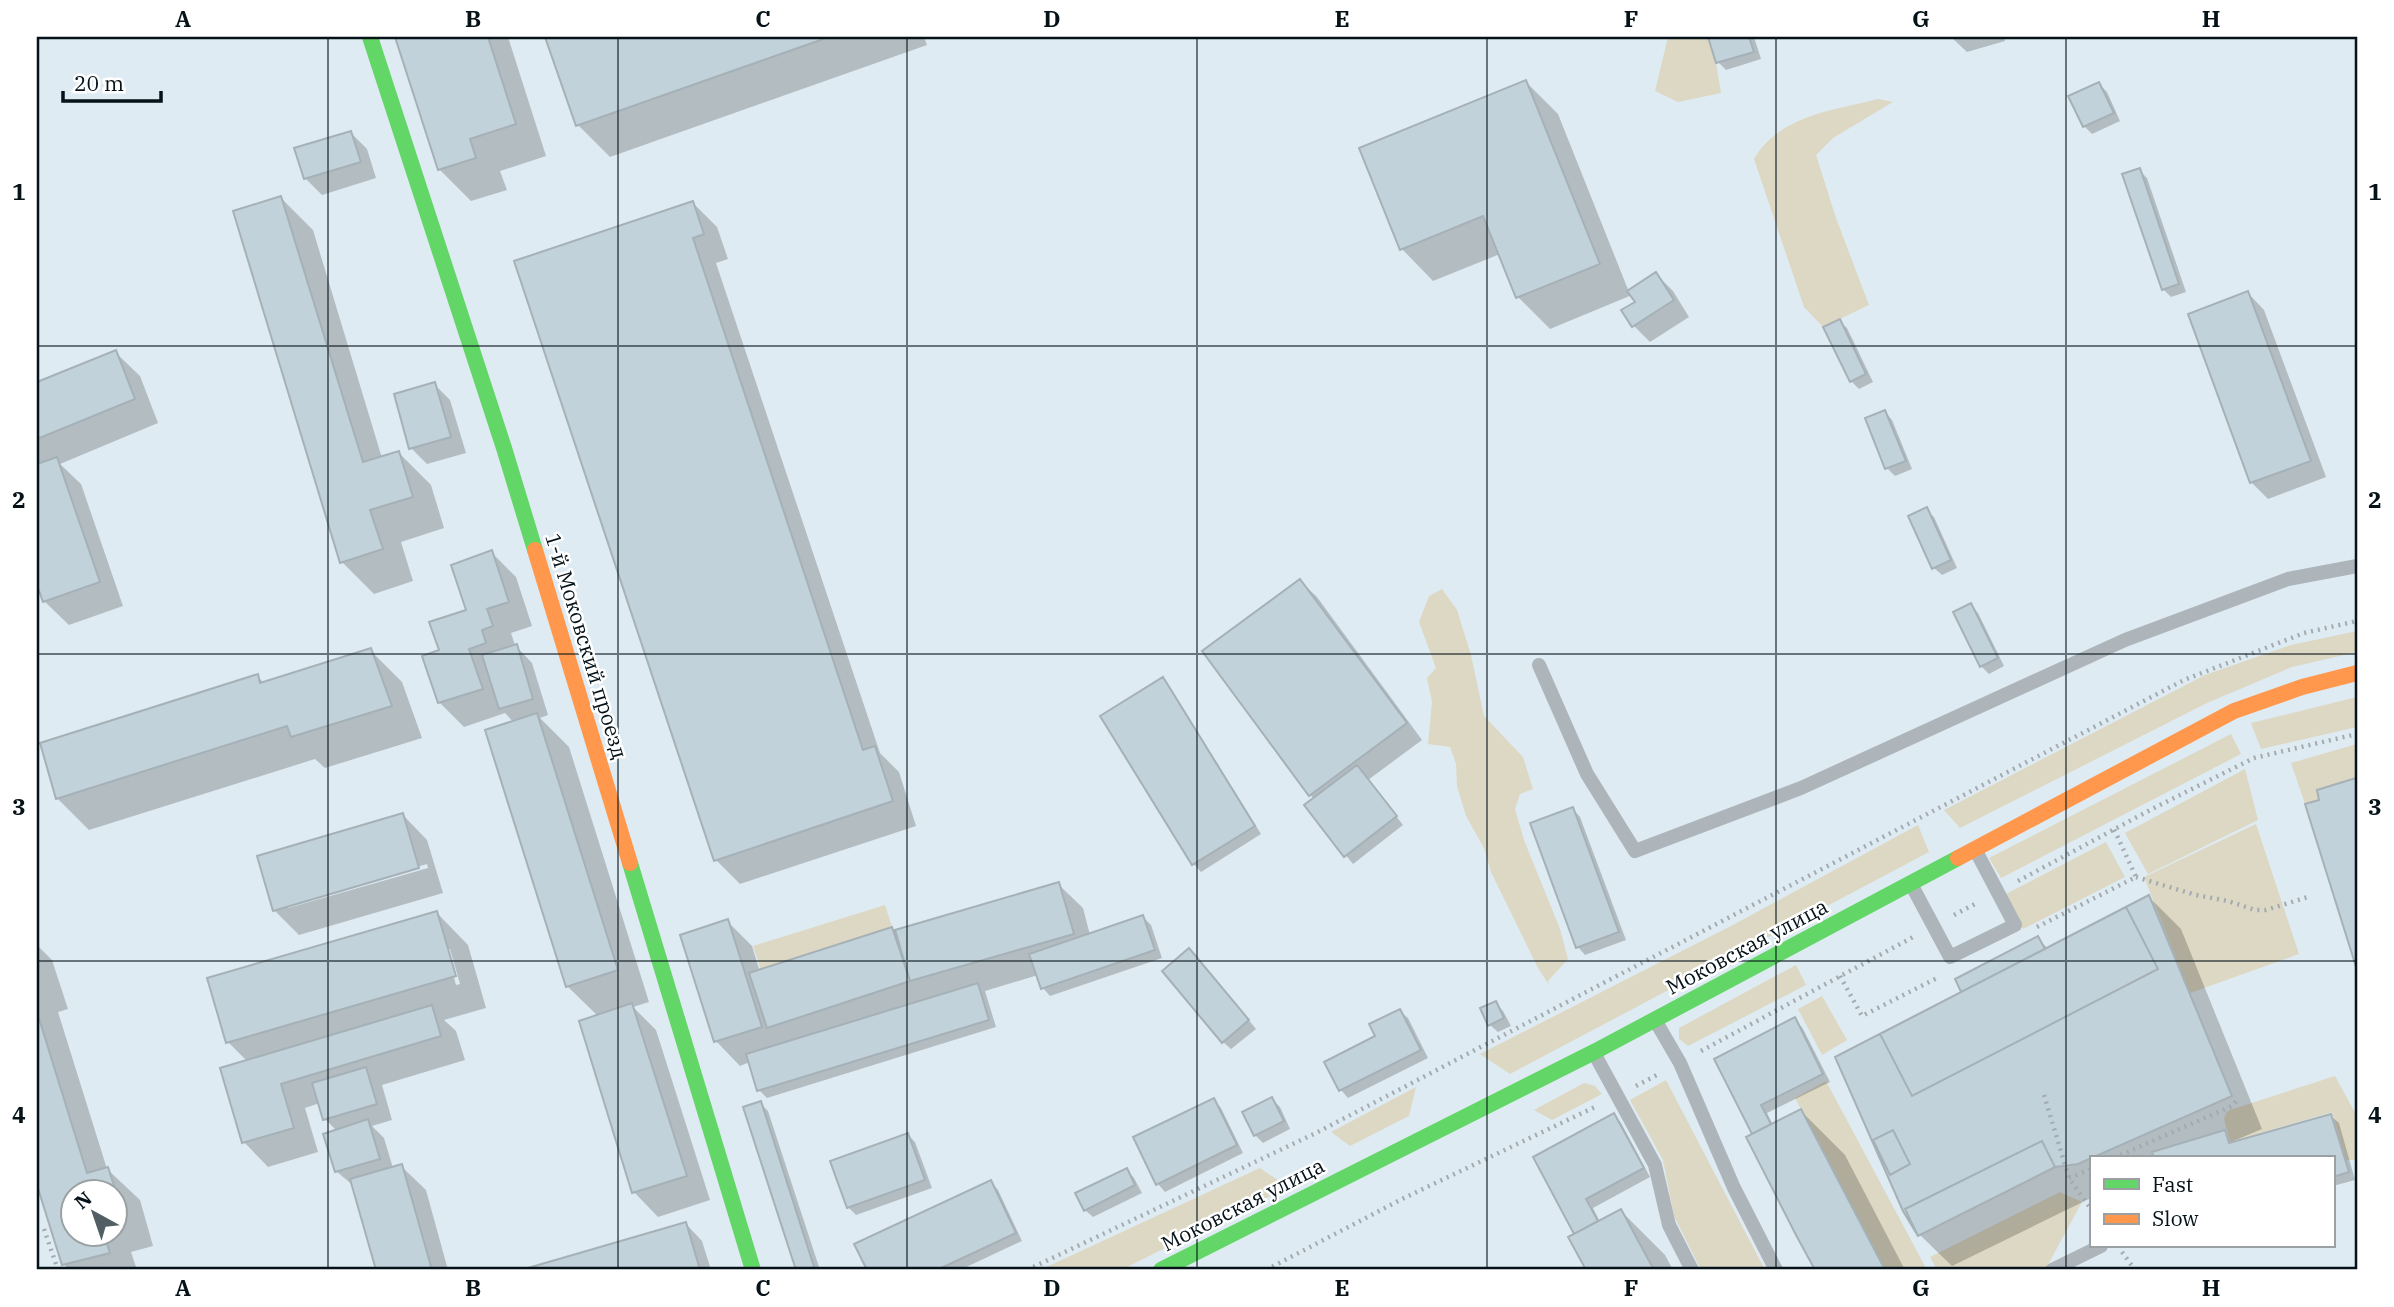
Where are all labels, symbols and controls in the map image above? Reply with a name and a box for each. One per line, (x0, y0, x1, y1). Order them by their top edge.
text: A (175, 3, 191, 33)
text: B (465, 3, 481, 33)
text: C (755, 3, 771, 33)
text: D (1043, 3, 1061, 33)
text: E (1334, 3, 1350, 33)
text: F (1624, 3, 1638, 33)
text: G (1912, 3, 1930, 33)
text: H (2202, 3, 2220, 33)
scale bar (63, 60, 161, 104)
text: 20 m (74, 69, 124, 97)
text: 1 (12, 176, 26, 206)
text: 1 (2368, 176, 2382, 206)
text: 2 (12, 484, 26, 514)
text: 2 (2368, 484, 2382, 514)
street label: 1-й Моковский проезд (539, 529, 635, 762)
text: 3 (12, 791, 26, 821)
text: 3 (2368, 791, 2382, 821)
street label: Моковская улица (1661, 892, 1832, 1001)
text: 4 (12, 1099, 26, 1129)
text: 4 (2368, 1099, 2382, 1129)
street label: Моковская улица (1156, 1151, 1329, 1257)
legend (2090, 1156, 2334, 1248)
text: Fast (2152, 1170, 2193, 1198)
north arrow (60, 1178, 130, 1248)
text: N (70, 1186, 97, 1214)
text: Slow (2152, 1204, 2199, 1232)
text: A (175, 1272, 191, 1302)
text: B (465, 1272, 481, 1302)
text: C (755, 1272, 771, 1302)
text: D (1043, 1272, 1061, 1302)
text: E (1334, 1272, 1350, 1302)
text: F (1624, 1272, 1638, 1302)
text: G (1912, 1272, 1930, 1302)
text: H (2202, 1272, 2220, 1302)

